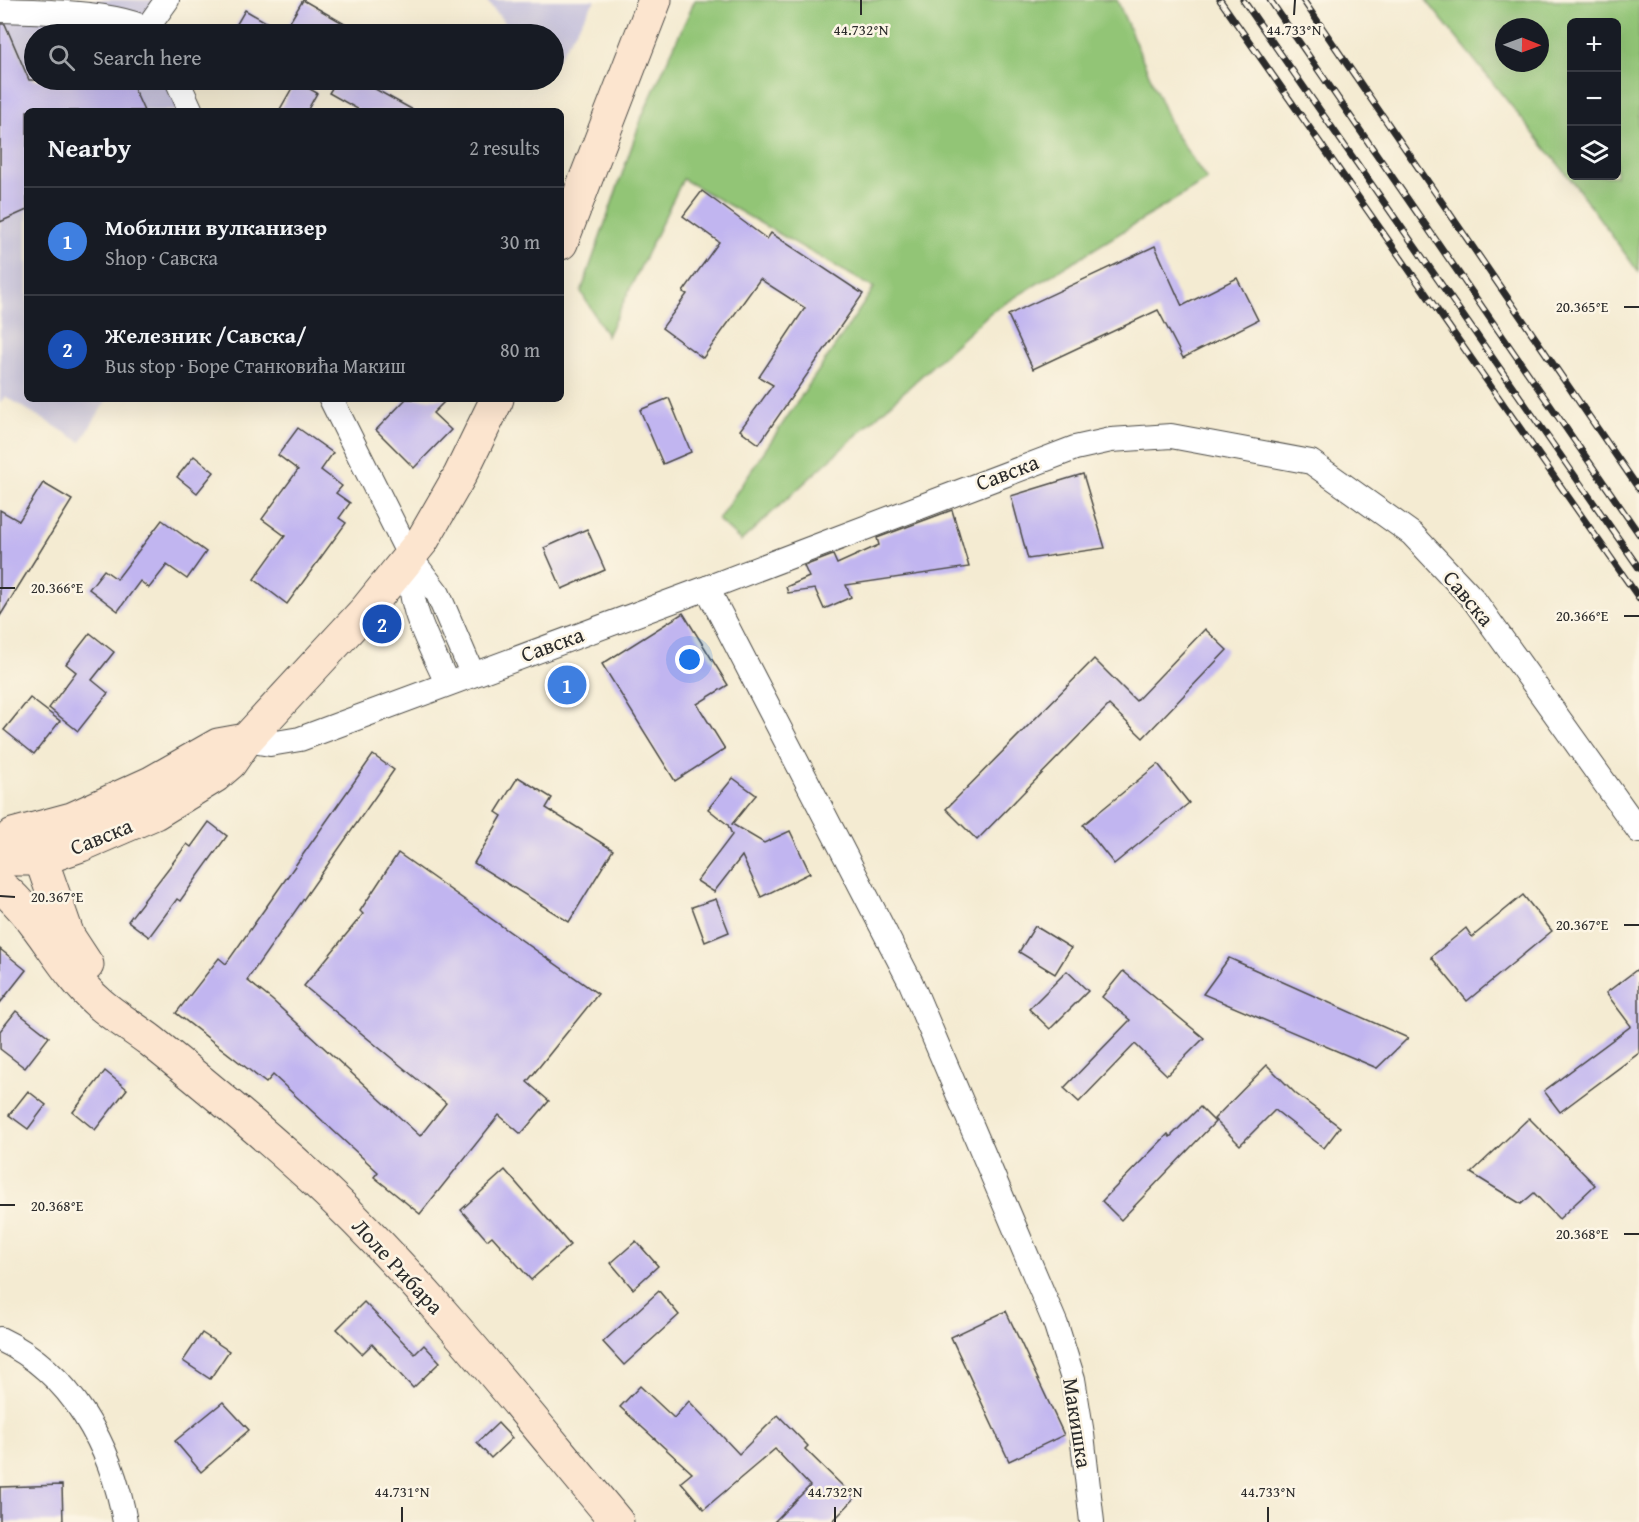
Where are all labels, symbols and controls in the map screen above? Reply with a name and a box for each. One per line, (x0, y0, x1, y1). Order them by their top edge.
north arrow (1495, 18, 1549, 72)
map controls (1567, 18, 1621, 180)
button: + (1567, 18, 1621, 72)
text: 44.732°N (834, 19, 889, 40)
text: 44.733°N (1267, 19, 1322, 40)
search box (24, 24, 564, 90)
icon: search (45, 41, 78, 74)
text: Search here (93, 41, 202, 73)
button: − (1567, 72, 1621, 126)
button: layers (1567, 126, 1621, 180)
text: Nearby (48, 128, 131, 167)
text: 2 results (469, 133, 540, 162)
text: Мобилни вулканизер (105, 211, 327, 243)
text: 1 (62, 227, 73, 256)
text: 30 m (500, 227, 540, 256)
text: Shop · Савска (105, 243, 218, 272)
text: 20.365°E (1556, 296, 1609, 317)
text: Железник /Савска/ (105, 319, 307, 351)
text: 2 (62, 335, 73, 364)
text: 80 m (500, 335, 540, 364)
text: Bus stop · Боре Станковића Макиш (105, 351, 406, 380)
street label: Савска (971, 445, 1044, 499)
street label: Савска (1436, 563, 1502, 634)
text: 20.366°E (31, 577, 84, 598)
pin: 2 (362, 602, 401, 646)
text: 20.366°E (1556, 605, 1609, 626)
street label: Савска (516, 618, 588, 670)
your location (675, 645, 704, 674)
pin: 1 (548, 662, 586, 708)
street label: Савска (65, 809, 138, 863)
text: 20.367°E (31, 886, 84, 907)
text: 20.367°E (1556, 914, 1609, 935)
text: 20.368°E (31, 1195, 84, 1216)
street label: Лоле Рибара (345, 1211, 451, 1322)
text: 20.368°E (1556, 1223, 1609, 1244)
street label: Макишка (1055, 1376, 1101, 1471)
text: 44.731°N (375, 1481, 430, 1502)
text: 44.732°N (808, 1481, 863, 1502)
text: 44.733°N (1241, 1481, 1296, 1502)

